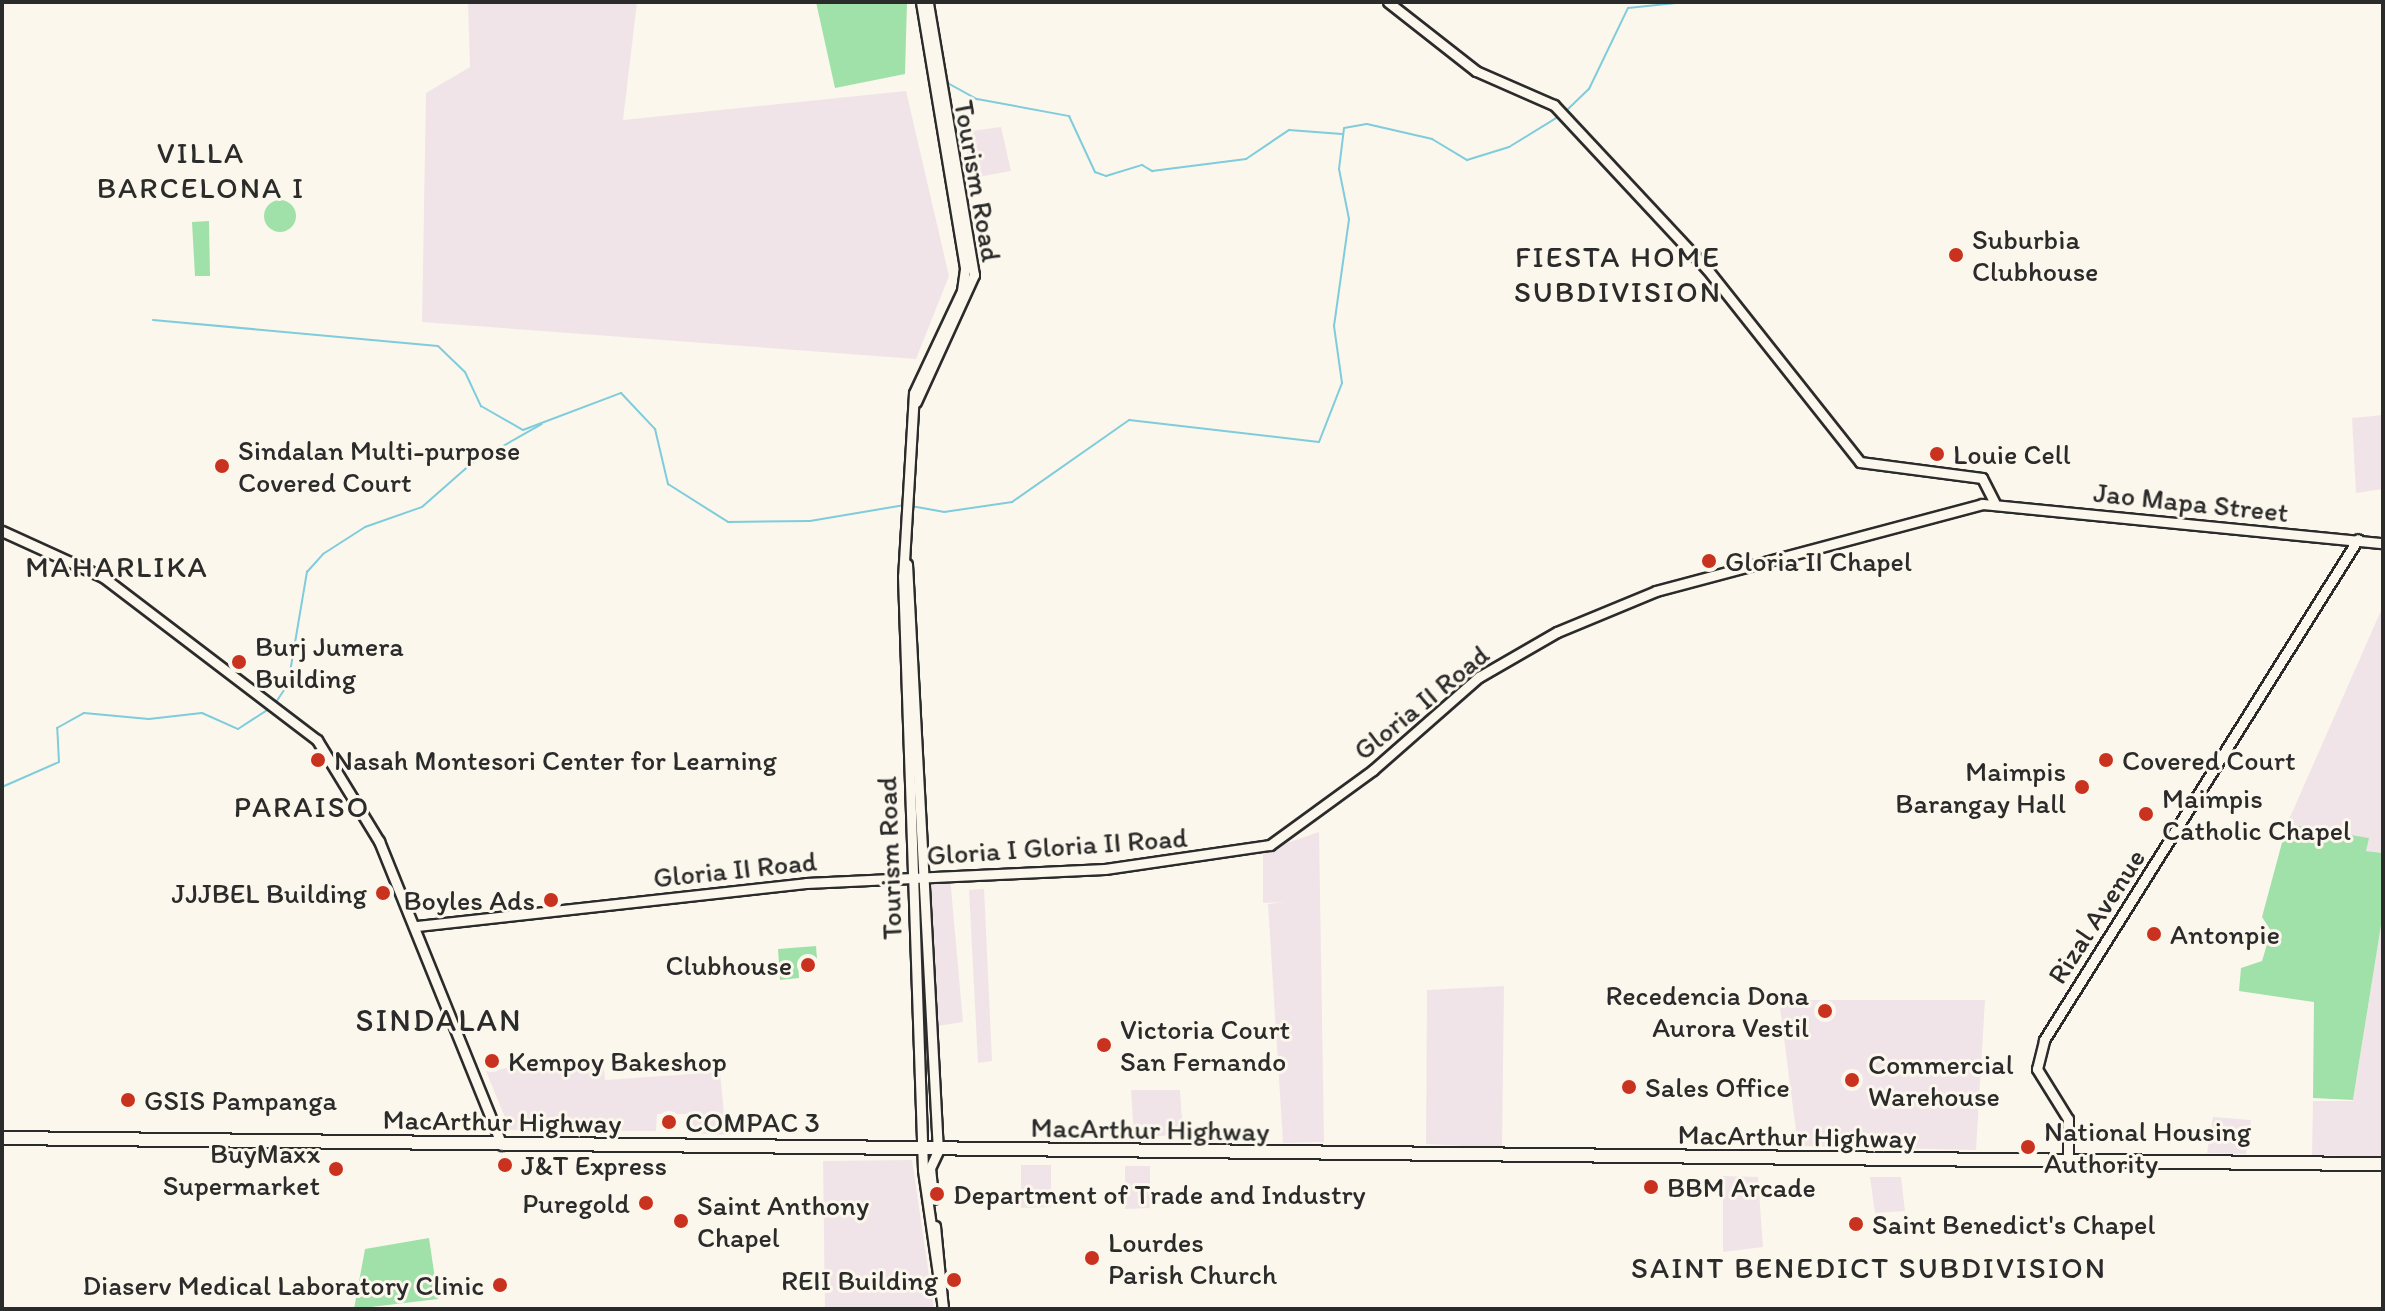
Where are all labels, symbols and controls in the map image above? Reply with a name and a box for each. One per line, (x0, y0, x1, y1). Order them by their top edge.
street label: Tourism Road (947, 98, 1009, 264)
district label: VILLA BARCELONA I (96, 135, 306, 206)
place label: Suburbia Clubhouse (1972, 222, 2098, 288)
district label: FIESTA HOME SUBDIVISION (1514, 239, 1722, 310)
marker: Suburbia Clubhouse (1947, 246, 1965, 264)
place label: Sindalan Multi-purpose Covered Court (238, 433, 520, 499)
place label: Louie Cell (1953, 437, 2071, 471)
marker: Louie Cell (1928, 445, 1946, 463)
marker: Sindalan Multi-purpose Covered Court (213, 457, 231, 475)
street label: Jao Mapa Street (2093, 475, 2289, 529)
place label: Gloria II Chapel (1725, 544, 1912, 578)
district label: MAHARLIKA (25, 549, 209, 585)
marker: Gloria II Chapel (1700, 552, 1718, 570)
place label: Burj Jumera Building (255, 629, 404, 695)
street label: Gloria II Road (1347, 637, 1495, 767)
marker: Burj Jumera Building (230, 653, 248, 671)
place label: Nasah Montesori Center for Learning (334, 743, 776, 777)
place label: Covered Court (2122, 743, 2295, 777)
marker: Nasah Montesori Center for Learning (309, 751, 327, 769)
marker: Covered Court (2097, 751, 2115, 769)
place label: Maimpis Barangay Hall (1895, 754, 2066, 820)
street label: Tourism Road (869, 776, 909, 940)
marker: Maimpis Barangay Hall (2073, 778, 2091, 796)
place label: Maimpis Catholic Chapel (2162, 781, 2351, 847)
district label: PARAISO (234, 789, 370, 825)
marker: Maimpis Catholic Chapel (2137, 805, 2155, 823)
street label: Gloria I Gloria II Road (925, 820, 1189, 872)
street label: Rizal Avenue (2040, 843, 2152, 989)
street label: Gloria II Road (651, 844, 819, 894)
place label: JJJBEL Building (172, 876, 367, 910)
place label: Boyles Ads (403, 883, 535, 917)
marker: JJJBEL Building (374, 884, 392, 902)
marker: Boyles Ads (542, 891, 560, 909)
place label: Antonpie (2170, 917, 2280, 951)
marker: Antonpie (2145, 925, 2163, 943)
place label: Clubhouse (666, 948, 792, 982)
marker: Clubhouse (799, 956, 817, 974)
place label: Recedencia Dona Aurora Vestil (1605, 978, 1809, 1044)
district label: SINDALAN (355, 1001, 523, 1039)
marker: Recedencia Dona Aurora Vestil (1816, 1002, 1834, 1020)
place label: Victoria Court San Fernando (1120, 1012, 1290, 1078)
marker: Victoria Court San Fernando (1095, 1036, 1113, 1054)
place label: Kempoy Bakeshop (508, 1044, 727, 1078)
place label: Commercial Warehouse (1868, 1047, 2014, 1113)
marker: Kempoy Bakeshop (483, 1052, 501, 1070)
place label: Sales Office (1645, 1070, 1790, 1104)
marker: Commercial Warehouse (1843, 1071, 1861, 1089)
marker: Sales Office (1620, 1078, 1638, 1096)
place label: GSIS Pampanga (144, 1083, 337, 1117)
marker: GSIS Pampanga (119, 1091, 137, 1109)
street label: MacArthur Highway (383, 1102, 621, 1140)
place label: COMPAC 3 (685, 1105, 820, 1139)
street label: MacArthur Highway (1031, 1110, 1269, 1148)
marker: COMPAC 3 (660, 1113, 678, 1131)
place label: National Housing Authority (2044, 1114, 2251, 1180)
street label: MacArthur Highway (1678, 1117, 1916, 1155)
place label: BuyMaxx Supermarket (163, 1136, 320, 1202)
marker: National Housing Authority (2019, 1138, 2037, 1156)
place label: J&T Express (521, 1148, 667, 1182)
marker: J&T Express (496, 1156, 514, 1174)
marker: BuyMaxx Supermarket (327, 1160, 345, 1178)
place label: BBM Arcade (1667, 1170, 1816, 1204)
place label: Department of Trade and Industry (953, 1177, 1364, 1211)
marker: BBM Arcade (1642, 1178, 1660, 1196)
marker: Department of Trade and Industry (928, 1185, 946, 1203)
place label: Puregold (522, 1186, 630, 1220)
place label: Saint Anthony Chapel (697, 1188, 869, 1254)
marker: Puregold (637, 1194, 655, 1212)
place label: Saint Benedict's Chapel (1872, 1207, 2155, 1241)
marker: Saint Anthony Chapel (672, 1212, 690, 1230)
marker: Saint Benedict's Chapel (1847, 1215, 1865, 1233)
place label: Lourdes Parish Church (1108, 1225, 1277, 1291)
marker: Lourdes Parish Church (1083, 1249, 1101, 1267)
district label: SAINT BENEDICT SUBDIVISION (1635, 1250, 2103, 1286)
place label: REII Building (781, 1263, 938, 1297)
place label: Diaserv Medical Laboratory Clinic (83, 1268, 484, 1302)
marker: REII Building (945, 1271, 963, 1289)
marker: Diaserv Medical Laboratory Clinic (491, 1276, 509, 1294)

